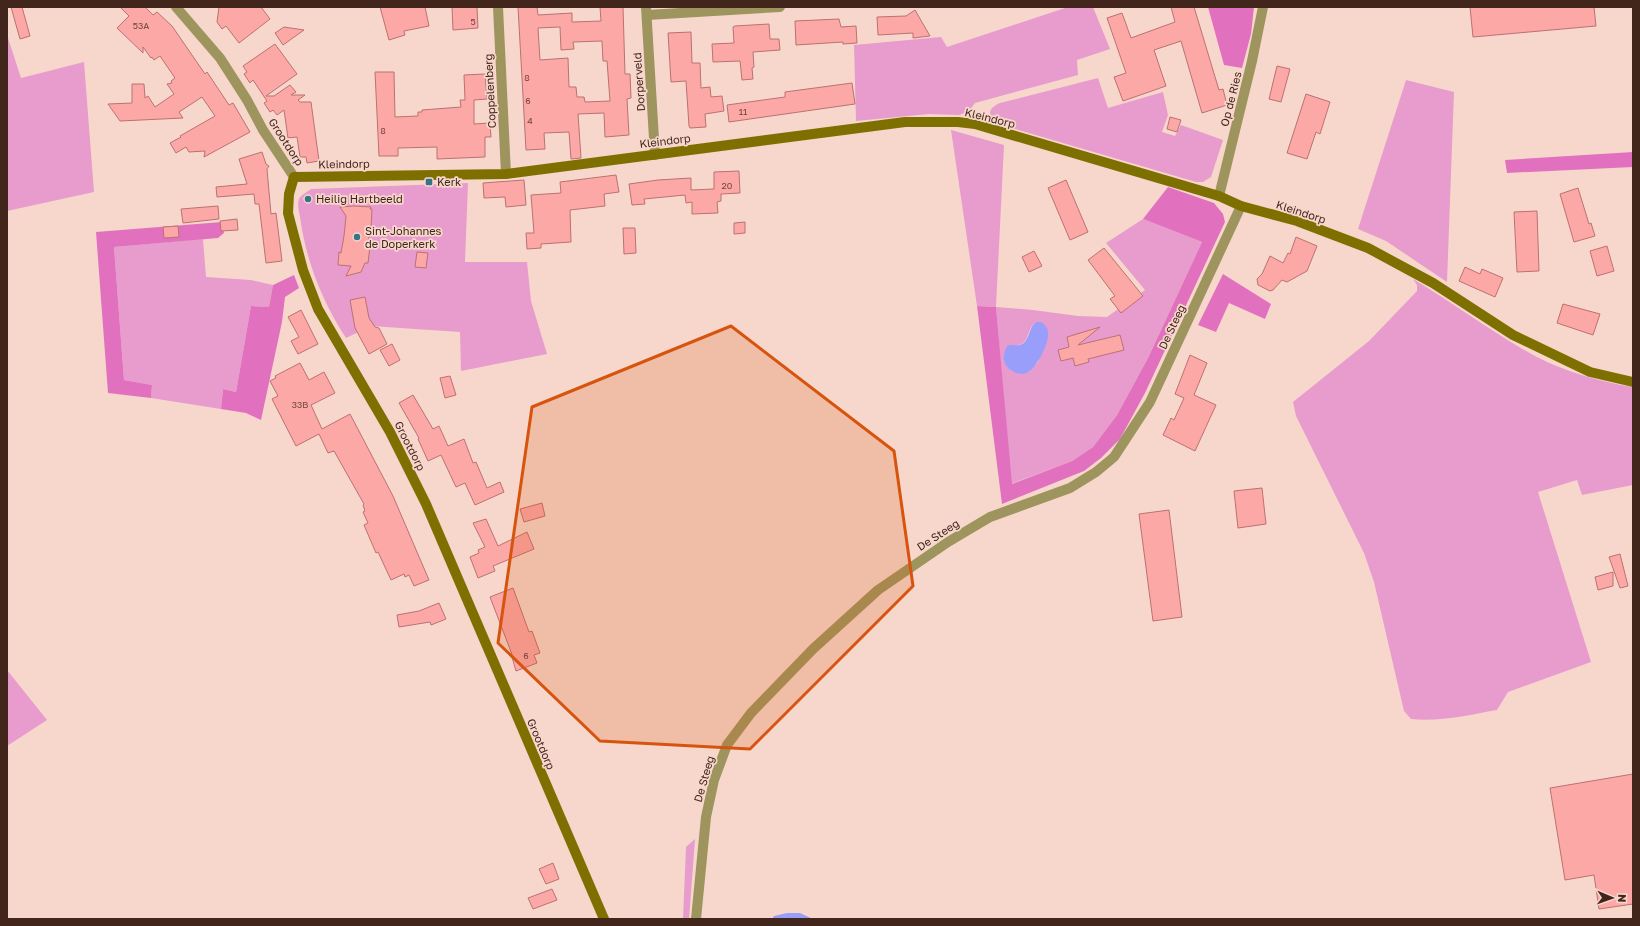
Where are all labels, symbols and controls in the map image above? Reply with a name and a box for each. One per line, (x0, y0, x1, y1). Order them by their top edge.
house number: 5 (470, 16, 476, 27)
house number: 53A (133, 20, 149, 31)
street label: Dorperveld (630, 52, 647, 112)
street label: Coppelenberg (481, 53, 498, 129)
street label: Op de Ries (1217, 70, 1244, 128)
house number: 8 (524, 72, 530, 83)
house number: 6 (525, 95, 531, 106)
street label: Kleindorp (964, 105, 1017, 130)
house number: 11 (739, 106, 748, 117)
house number: 4 (527, 115, 533, 126)
street label: Grootdorp (266, 116, 307, 168)
house number: 8 (380, 125, 386, 136)
street label: Kleindorp (639, 131, 691, 150)
street label: Kleindorp (318, 157, 370, 170)
place label: Kerk (437, 175, 461, 188)
marker: Kerk (424, 177, 434, 187)
house number: 20 (722, 180, 733, 191)
place label: Heilig Hartbeeld (316, 192, 403, 205)
marker: Heilig Hartbeeld (303, 194, 313, 204)
street label: Kleindorp (1275, 197, 1328, 226)
place label: Sint-Johannes de Doperkerk (365, 224, 442, 250)
marker: Sint-Johannes de Doperkerk (352, 232, 362, 242)
street label: De Steeg (1156, 302, 1187, 351)
house number: 33B (292, 399, 308, 410)
street label: Grootdorp (392, 419, 429, 473)
street label: De Steeg (914, 516, 961, 553)
house number: 6 (523, 650, 529, 661)
street label: Grootdorp (525, 716, 558, 771)
street label: De Steeg (691, 754, 716, 804)
north arrow (1592, 878, 1632, 918)
text: N (1616, 894, 1629, 903)

